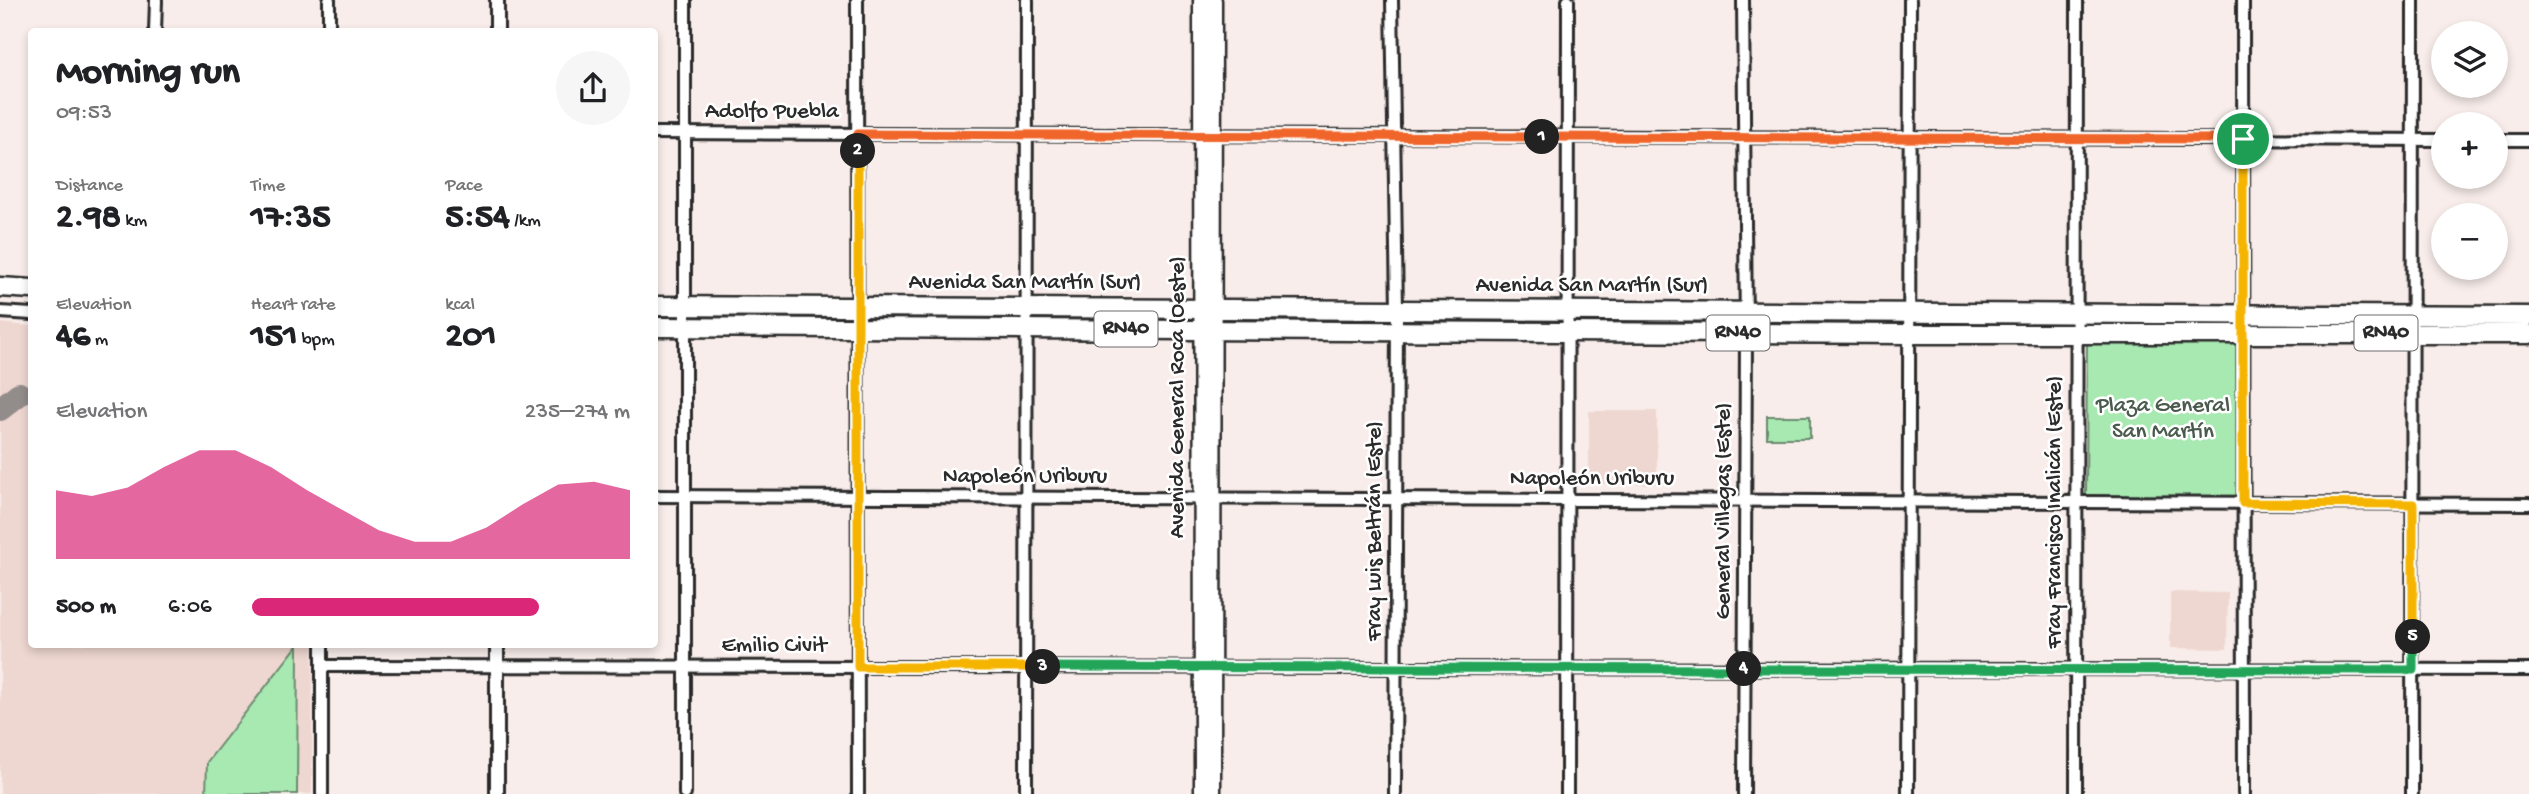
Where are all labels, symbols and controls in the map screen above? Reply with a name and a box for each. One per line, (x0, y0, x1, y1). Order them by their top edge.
map controls (2431, 21, 2508, 280)
button: layers (2431, 21, 2508, 98)
button: share (556, 51, 630, 125)
text: Morning run (56, 52, 240, 96)
street label: Adolfo Puebla (705, 99, 840, 126)
text: 09:53 (56, 100, 112, 127)
pin (2213, 109, 2273, 169)
button: + (2431, 112, 2508, 189)
pin: 1 (1524, 120, 1560, 154)
icon: arrive (2224, 120, 2262, 158)
text: 1 (1538, 125, 1545, 148)
pin: 2 (840, 134, 876, 168)
text: 2 (853, 139, 862, 162)
text: Distance (56, 175, 123, 198)
text: Time (251, 175, 285, 198)
text: Pace (445, 175, 483, 198)
text: 2.98 (56, 198, 121, 239)
text: 17:35 (251, 198, 331, 239)
text: 5:54 (445, 198, 510, 239)
button: − (2431, 203, 2508, 280)
text: km (121, 210, 147, 233)
text: /km (510, 210, 541, 233)
street label: Avenida General Roca (Oeste) (1165, 256, 1192, 538)
street label: Avenida San Martín (Sur) (908, 270, 1142, 297)
street label: Avenida San Martín (Sur) (1475, 273, 1709, 300)
text: Elevation (56, 294, 132, 317)
text: Heart rate (251, 294, 336, 317)
text: kcal (445, 294, 475, 317)
road number: RN40 (1094, 312, 1158, 346)
road number: RN40 (1706, 316, 1770, 350)
road number: RN40 (2354, 316, 2418, 350)
text: 46 (56, 317, 90, 358)
text: 151 (251, 317, 297, 358)
text: 201 (445, 317, 497, 358)
text: m (90, 329, 108, 352)
text: bpm (297, 329, 335, 352)
street label: Fray Francisco Inalicán (Este) (2042, 376, 2069, 649)
park label: Plaza General San Martín (2095, 393, 2230, 446)
text: Elevation (56, 399, 147, 426)
text: 235–274 m (525, 399, 630, 426)
street label: General Villegas (Este) (1711, 402, 1738, 620)
street label: Fray Luis Beltrán (Este) (1362, 421, 1389, 642)
street label: Napoleón Uriburu (943, 464, 1107, 491)
street label: Napoleón Uriburu (1510, 466, 1674, 493)
text: 500 m (56, 594, 116, 621)
text: 6:06 (168, 594, 212, 621)
pin: 5 (2396, 620, 2430, 654)
text: 5 (2408, 625, 2418, 648)
street label: Emilio Civit (721, 633, 828, 660)
pin: 3 (1026, 650, 1060, 684)
pin: 4 (1726, 652, 1762, 686)
text: 3 (1038, 655, 1047, 678)
text: 4 (1739, 657, 1748, 680)

